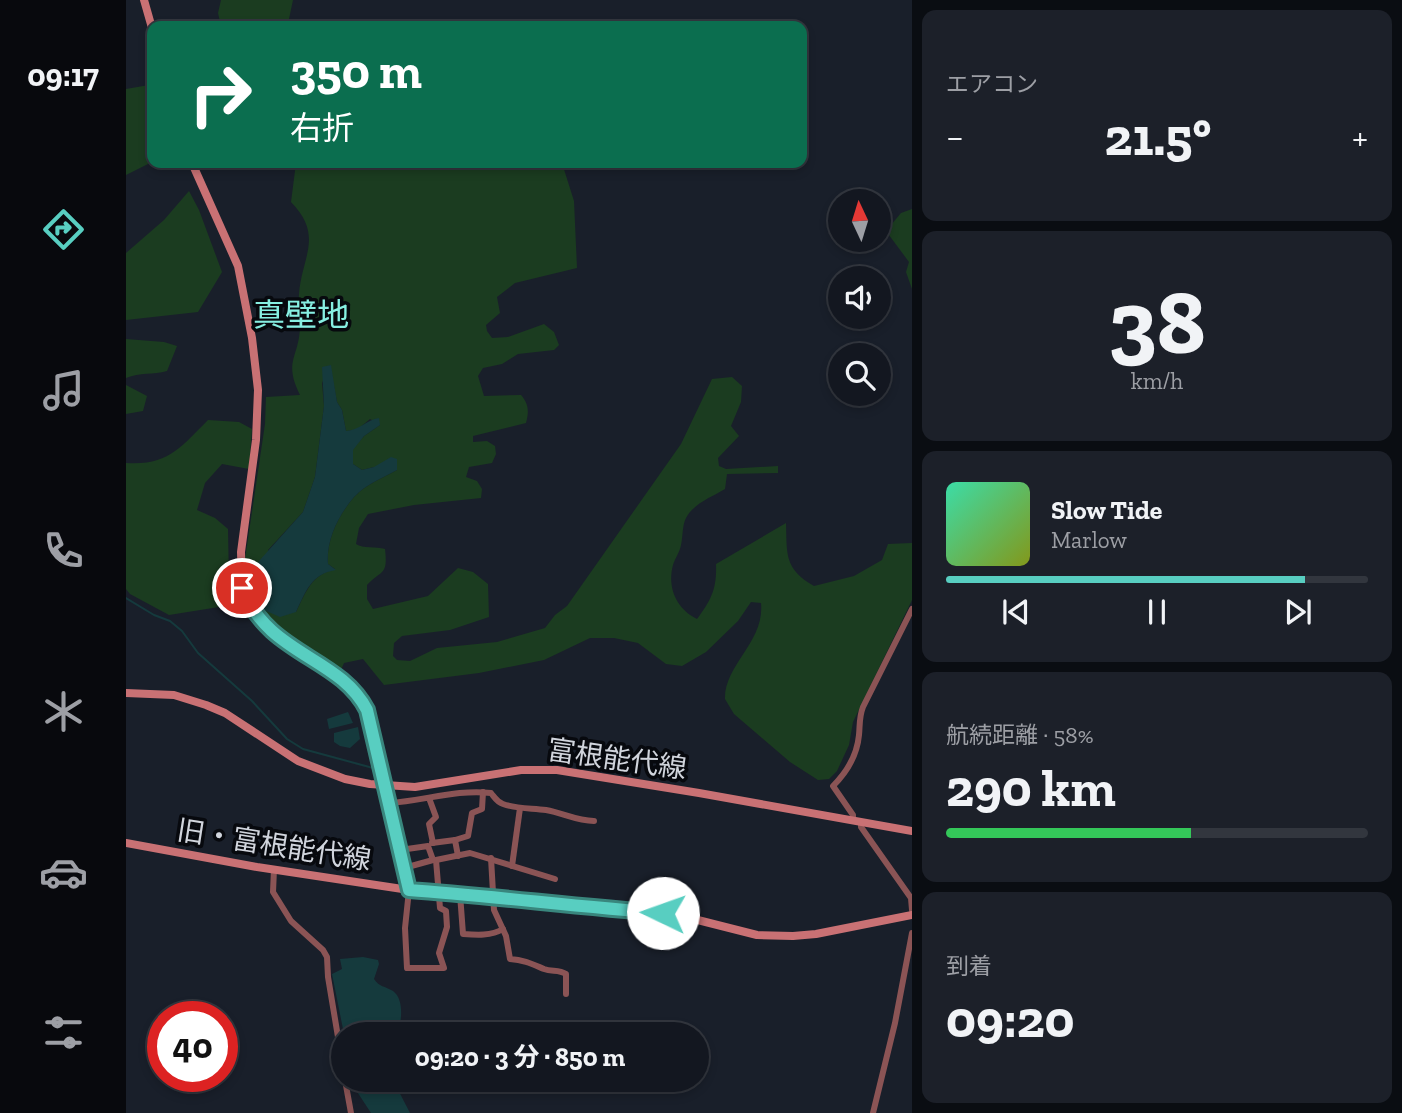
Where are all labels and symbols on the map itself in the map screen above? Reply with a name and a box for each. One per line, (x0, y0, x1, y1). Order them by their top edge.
north arrow (828, 189, 891, 252)
district label: 真壁地 (253, 296, 349, 334)
pin (212, 558, 272, 618)
street label: 富根能代線 (545, 733, 689, 785)
street label: 旧・富根能代線 (175, 813, 373, 877)
position arrow (626, 876, 700, 950)
speed limit sign: 40 (147, 1001, 238, 1092)

